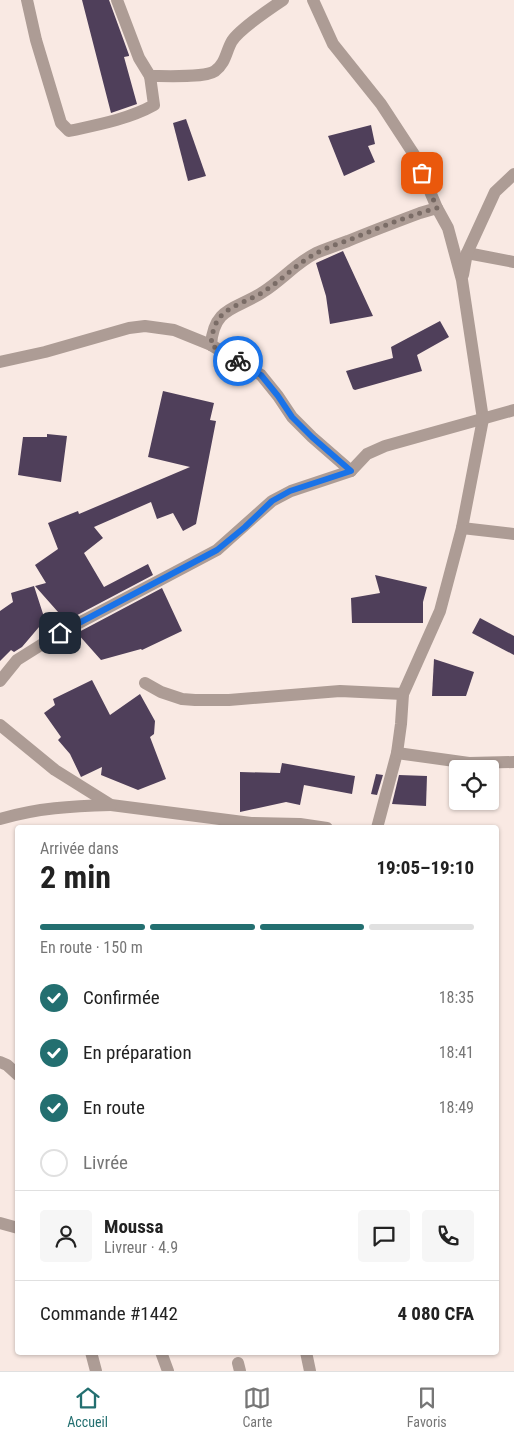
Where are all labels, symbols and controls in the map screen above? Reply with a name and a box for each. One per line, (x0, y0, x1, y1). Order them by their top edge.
pin (401, 152, 443, 194)
icon: bag (408, 159, 436, 187)
courier (213, 336, 263, 386)
icon: bike (224, 347, 252, 375)
pin (39, 612, 81, 654)
icon: home (46, 619, 74, 647)
map controls (449, 760, 499, 810)
button: locate (449, 760, 499, 810)
text: Arrivée dans (40, 839, 119, 858)
text: 19:05–19:10 (376, 856, 474, 879)
text: 2 min (40, 858, 111, 896)
text: En route · 150 m (40, 938, 143, 957)
icon: check (40, 984, 68, 1012)
text: Confirmée (83, 986, 160, 1009)
text: 18:35 (439, 988, 474, 1007)
icon: check (40, 1039, 68, 1067)
text: En préparation (83, 1041, 192, 1064)
text: 18:41 (439, 1043, 474, 1062)
icon: check (40, 1094, 68, 1122)
text: En route (83, 1096, 145, 1119)
text: 18:49 (439, 1098, 474, 1117)
text: Livrée (83, 1151, 128, 1174)
button: person (40, 1210, 92, 1262)
button: chat (358, 1210, 410, 1262)
button: phone (422, 1210, 474, 1262)
text: Moussa (104, 1215, 163, 1238)
text: Livreur · 4.9 (104, 1238, 178, 1257)
text: Commande #1442 (40, 1302, 178, 1325)
text: 4 080 CFA (397, 1302, 474, 1325)
tab: Accueil (67, 1384, 108, 1430)
tab: Carte (242, 1384, 272, 1430)
tab: Favoris (407, 1384, 447, 1430)

